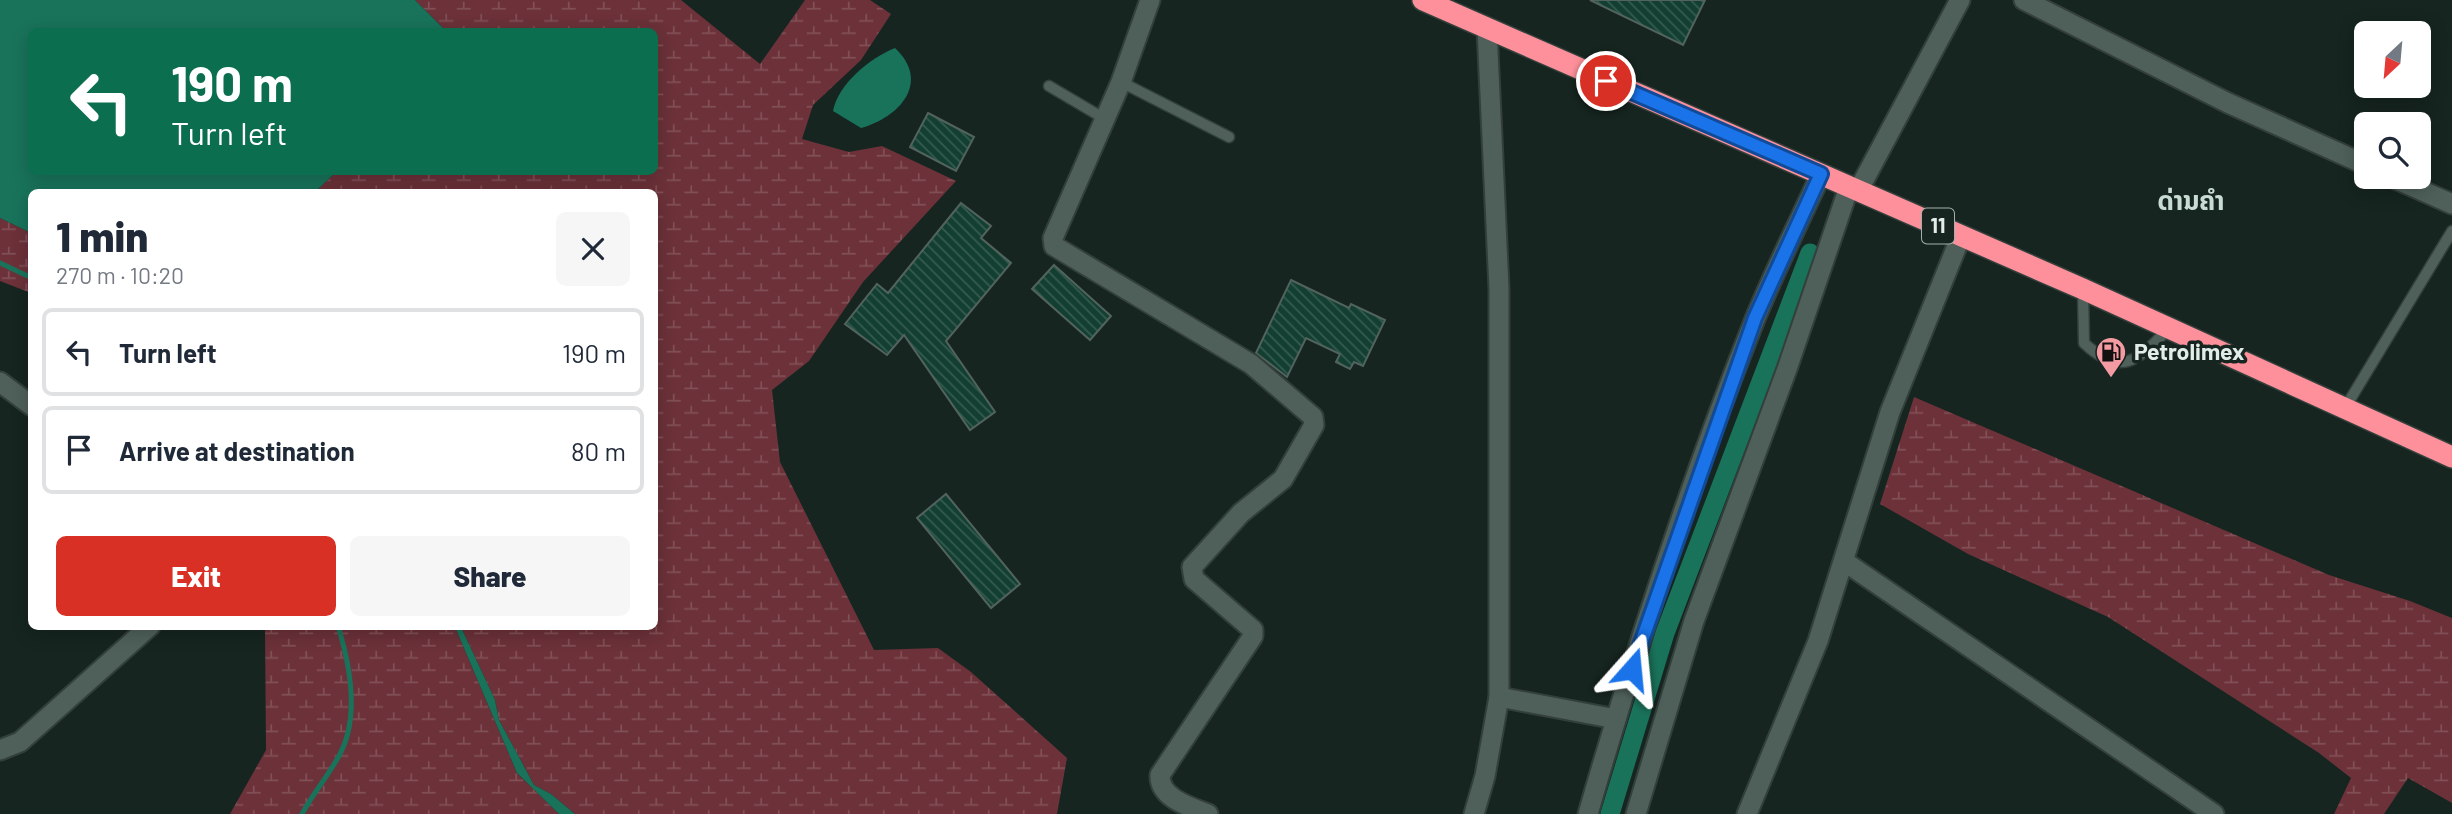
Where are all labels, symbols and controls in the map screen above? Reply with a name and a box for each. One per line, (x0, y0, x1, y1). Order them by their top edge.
north arrow (2354, 21, 2431, 98)
map controls (2354, 21, 2431, 189)
pin (1576, 51, 1636, 111)
text: 190 m (171, 53, 293, 112)
icon: left (56, 56, 147, 147)
icon: arrive (1587, 62, 1625, 100)
button: search (2354, 112, 2431, 189)
text: Turn left (171, 113, 288, 151)
district label: ດ່ານຄໍາ (2158, 184, 2224, 215)
road number: 11 (1922, 208, 1954, 244)
text: 1 min (56, 210, 148, 260)
button: close (556, 212, 630, 286)
text: 270 m · 10:20 (56, 261, 184, 289)
icon: left (60, 333, 98, 371)
fuel station icon: Petrolimex (2094, 335, 2128, 379)
text: Turn left (119, 337, 217, 368)
text: 190 m (562, 337, 626, 368)
place label: Petrolimex (2134, 337, 2244, 365)
icon: arrive (60, 431, 98, 469)
text: Arrive at destination (119, 435, 355, 466)
text: 80 m (571, 435, 626, 466)
button: Exit (56, 536, 336, 616)
button: Share (350, 536, 630, 616)
position arrow (1595, 632, 1669, 706)

